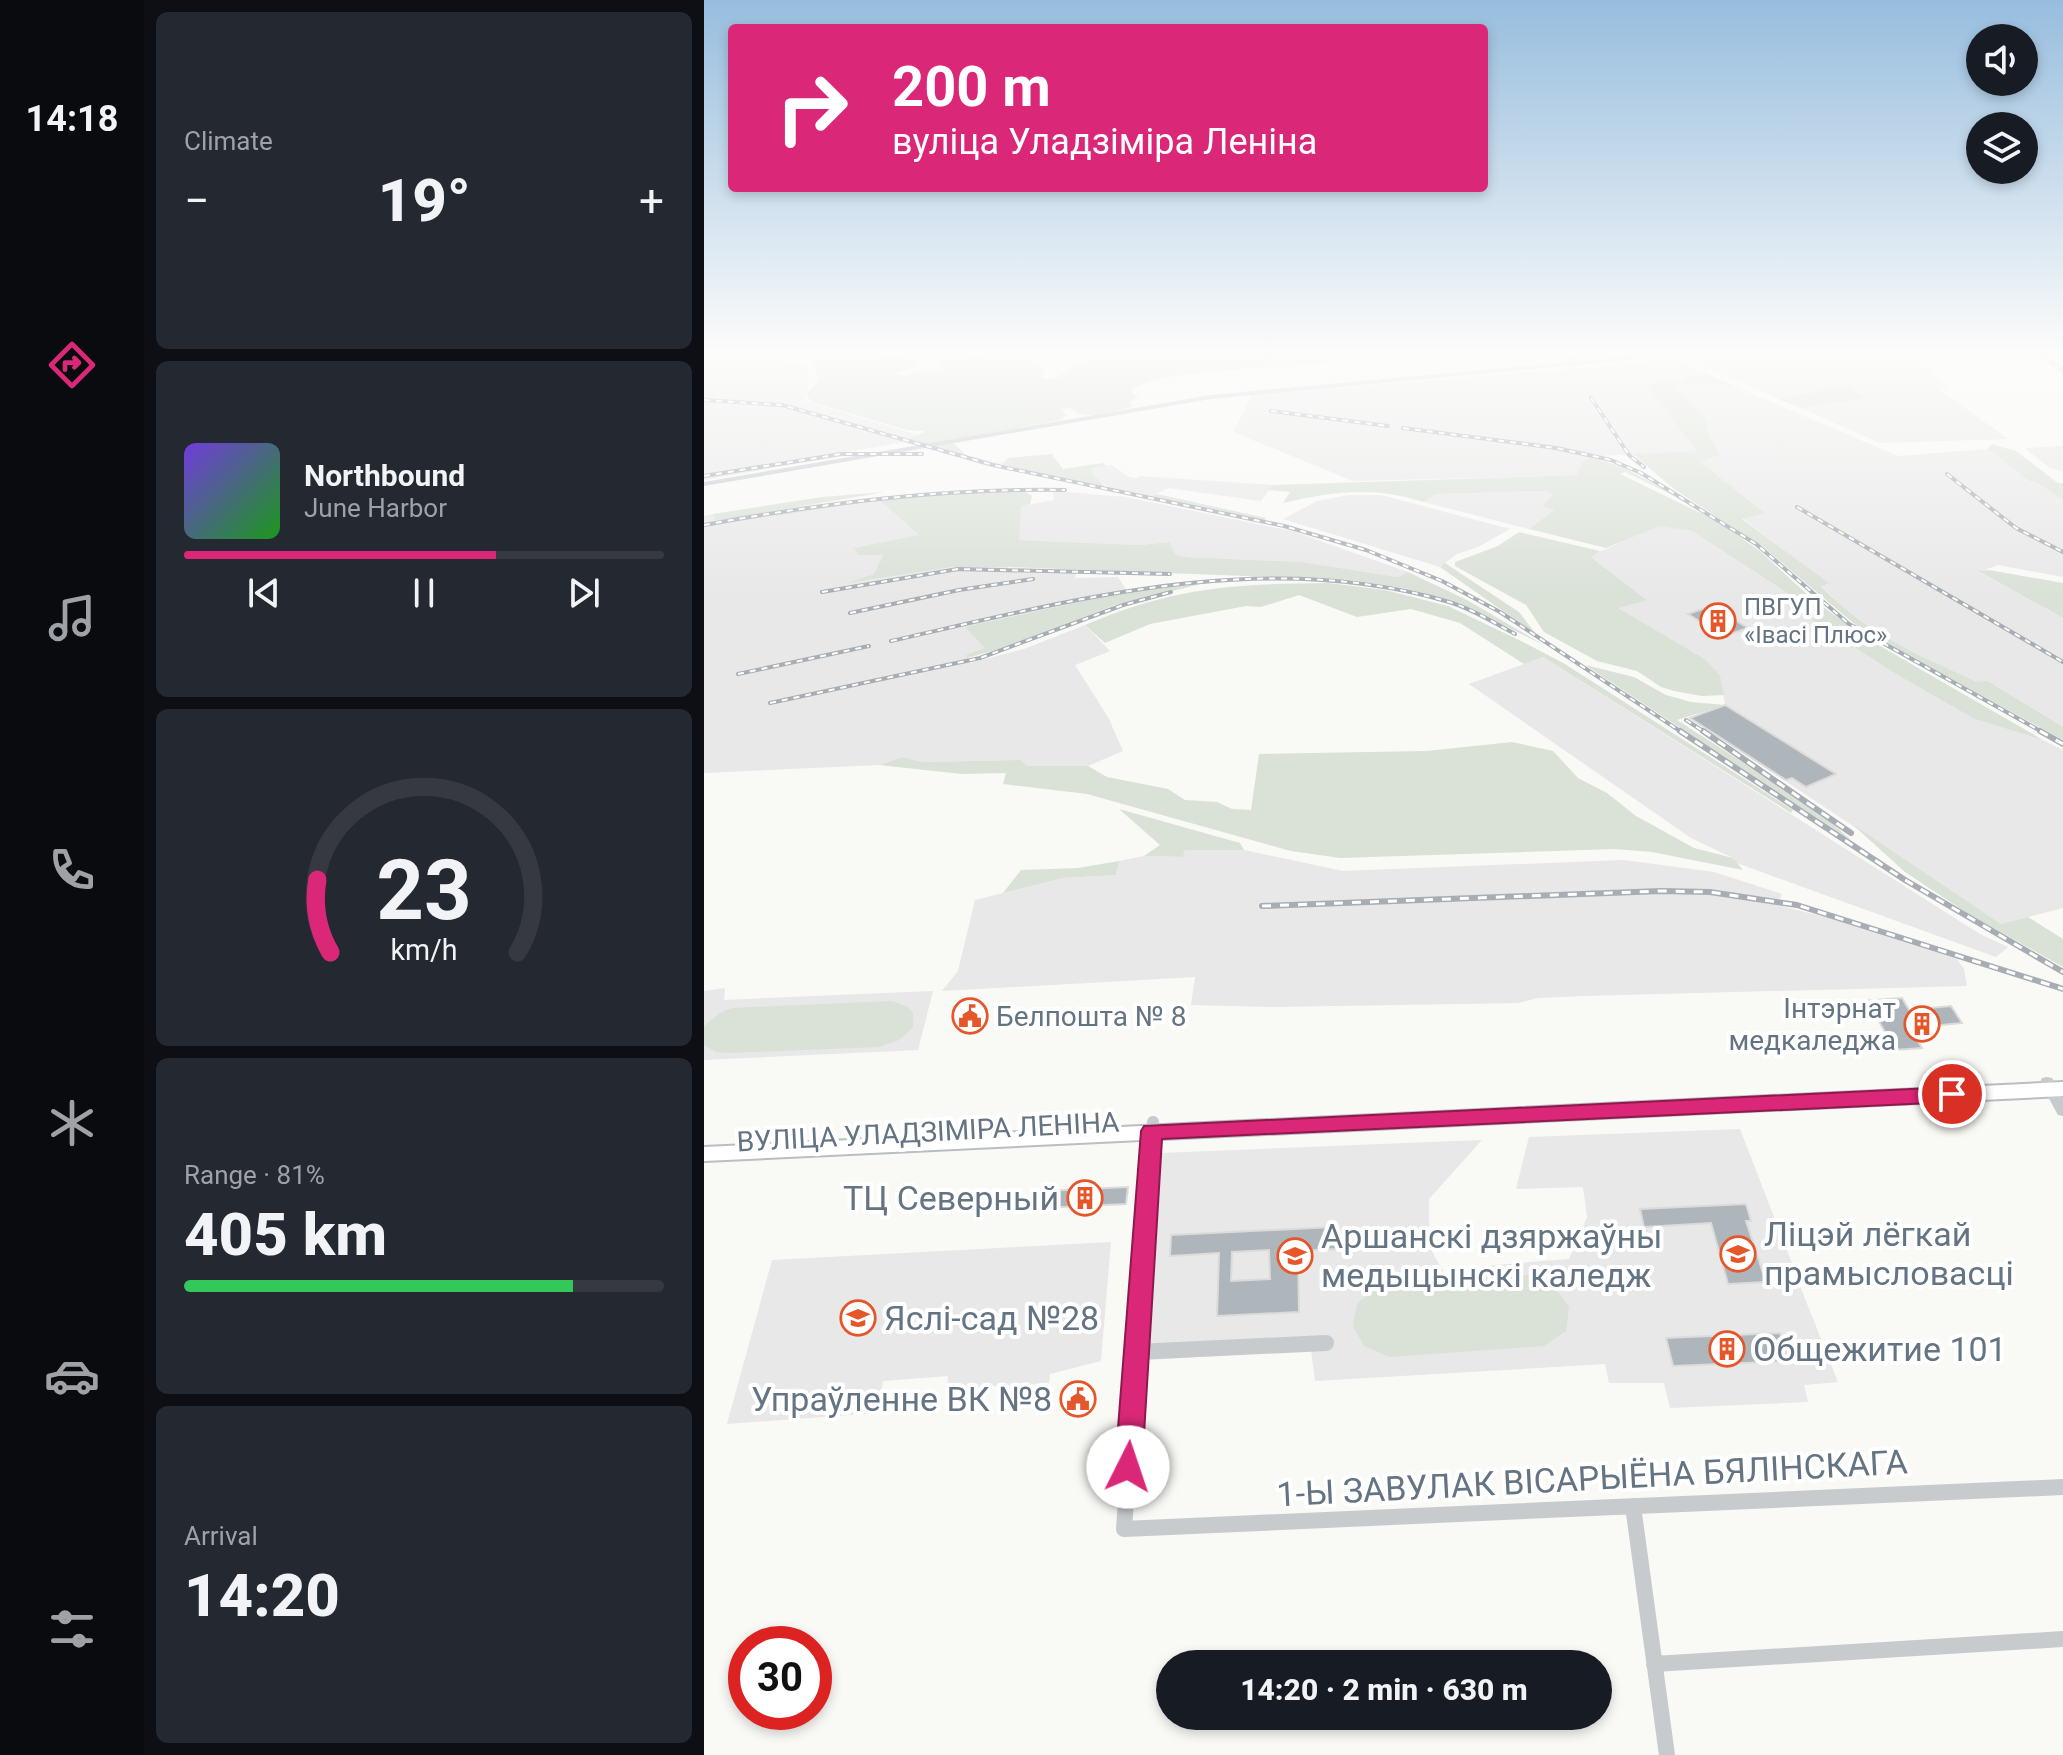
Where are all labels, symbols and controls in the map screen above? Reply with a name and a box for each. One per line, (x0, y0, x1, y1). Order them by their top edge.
map controls (1966, 24, 2038, 184)
button: sound (1966, 24, 2038, 96)
text: 200 m (892, 54, 1051, 120)
icon: right (760, 56, 864, 160)
text: 14:18 (26, 98, 118, 140)
button: layers (1966, 112, 2038, 184)
text: вуліца Уладзіміра Леніна (892, 121, 1317, 163)
text: Climate (184, 126, 273, 156)
text: 19° (378, 165, 471, 236)
text: − (184, 175, 209, 227)
text: + (639, 175, 664, 227)
icon: directions (44, 337, 100, 393)
text: Northbound (304, 458, 465, 493)
text: June Harbor (304, 493, 447, 523)
icon: previous (242, 571, 286, 615)
icon: pause (402, 571, 446, 615)
icon: next (562, 571, 606, 615)
icon: music (44, 590, 100, 646)
place label: ПВГУП «Івасі Плюс» (1744, 593, 1887, 649)
building icon: ПВГУП «Івасі Плюс» (1699, 602, 1737, 640)
icon: phone (44, 842, 100, 898)
text: 23 (376, 842, 472, 939)
text: km/h (390, 934, 458, 968)
place label: Інтэрнат медкаледжа (1729, 992, 1896, 1057)
public building icon: Белпошта № 8 (951, 997, 989, 1035)
place label: Белпошта № 8 (996, 1000, 1186, 1033)
building icon: Інтэрнат медкаледжа (1903, 1005, 1941, 1043)
pin (1918, 1060, 1986, 1128)
icon: arrive (1930, 1072, 1974, 1116)
icon: climate (44, 1095, 100, 1151)
street label: ВУЛІЦА УЛАДЗІМІРА ЛЕНІНА (736, 1105, 1120, 1159)
text: Range · 81% (184, 1160, 325, 1190)
place label: ТЦ Северный (843, 1178, 1059, 1218)
building icon: ТЦ Северный (1066, 1179, 1104, 1217)
text: 405 km (184, 1199, 387, 1270)
place label: Ліцэй лёгкай прамысловасці (1764, 1214, 2014, 1293)
place label: Аршанскі дзяржаўны медыцынскі каледж (1321, 1216, 1662, 1295)
school or university icon: Ліцэй лёгкай прамысловасці (1719, 1235, 1757, 1273)
school or university icon: Аршанскі дзяржаўны медыцынскі каледж (1276, 1237, 1314, 1275)
place label: Яслі-сад №28 (884, 1298, 1099, 1338)
school or university icon: Яслі-сад №28 (839, 1299, 877, 1337)
place label: Общежитие 101 (1753, 1329, 2007, 1369)
building icon: Общежитие 101 (1708, 1330, 1746, 1368)
icon: car (44, 1348, 100, 1404)
place label: Упраўленне ВК №8 (751, 1379, 1052, 1419)
public building icon: Упраўленне ВК №8 (1059, 1380, 1097, 1418)
position arrow (1086, 1425, 1170, 1509)
street label: 1-Ы ЗАВУЛАК ВІСАРЫЁНА БЯЛІНСКАГА (1276, 1441, 1908, 1515)
text: Arrival (184, 1521, 258, 1551)
text: 14:20 (184, 1560, 340, 1631)
icon: filters (44, 1601, 100, 1657)
speed limit sign: 30 (728, 1626, 832, 1730)
text: 14:20 · 2 min · 630 m (1240, 1672, 1528, 1707)

